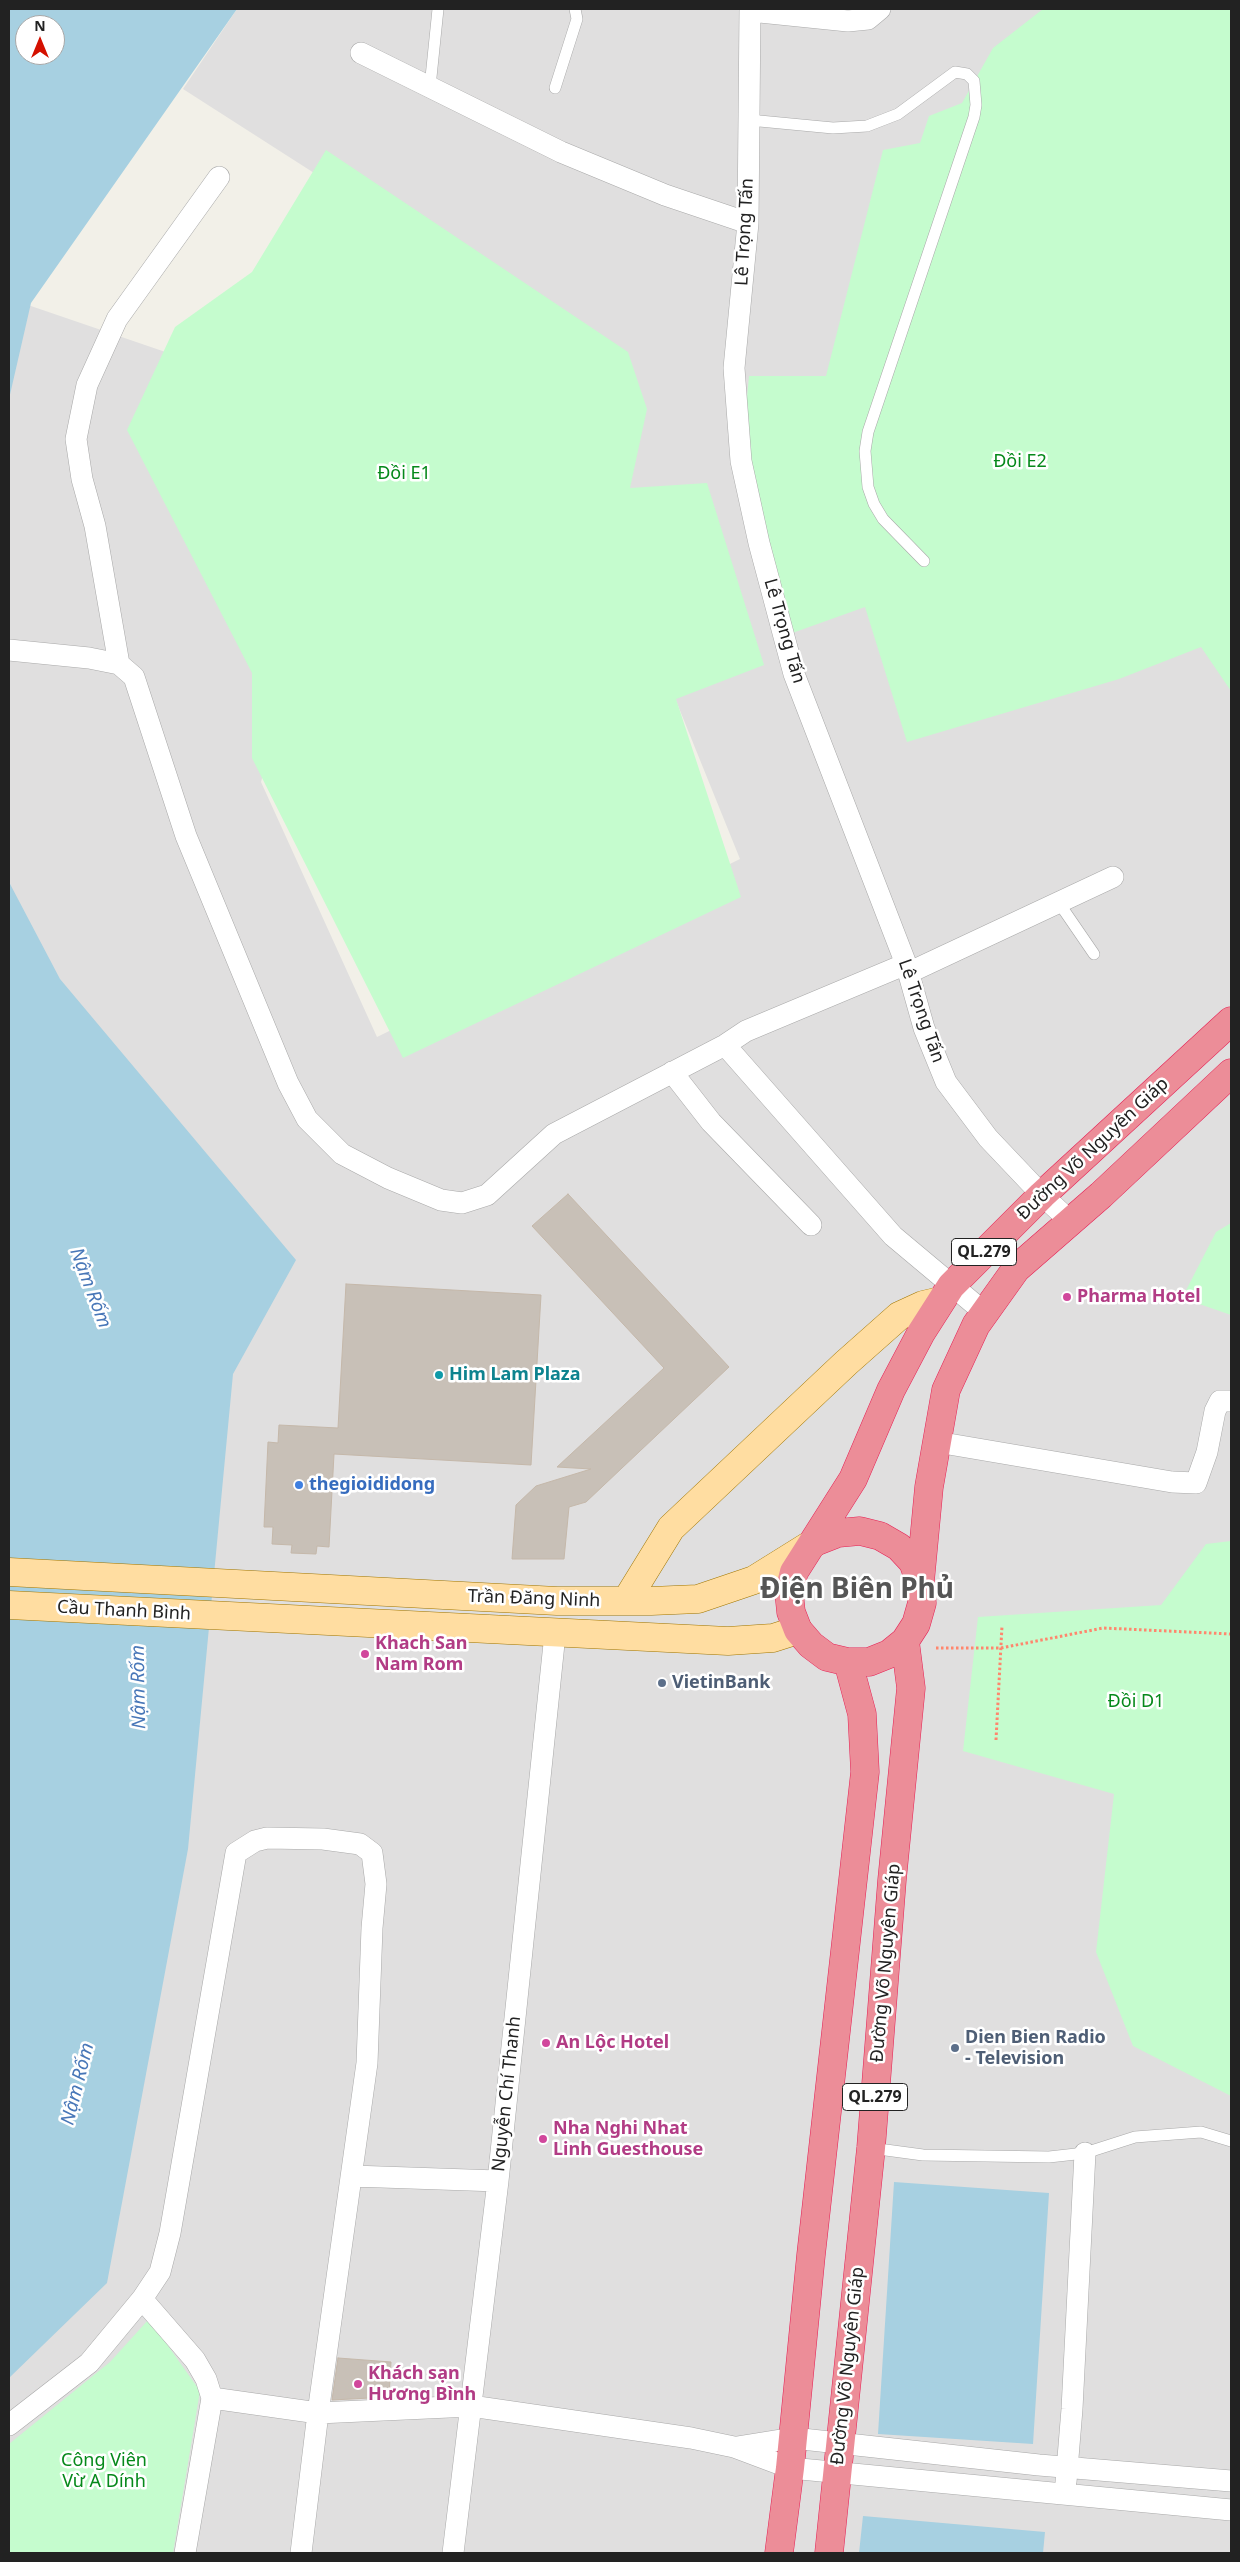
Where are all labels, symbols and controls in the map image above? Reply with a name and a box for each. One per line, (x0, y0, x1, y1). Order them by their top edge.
north arrow (15, 15, 65, 65)
text: N (34, 16, 46, 35)
street label: Lê Trọng Tấn (731, 178, 759, 286)
park label: Đồi E2 (993, 451, 1047, 473)
park label: Đồi E1 (377, 463, 431, 485)
street label: Lê Trọng Tấn (759, 576, 809, 686)
street label: Lê Trọng Tấn (893, 956, 949, 1066)
street label: Đường Võ Nguyên Giáp (1013, 1073, 1173, 1225)
road number: QL.279 (952, 1238, 1016, 1266)
water label: Nậm Rốm (64, 1245, 116, 1331)
place label: Pharma Hotel (1077, 1286, 1201, 1308)
marker: Pharma Hotel (1061, 1291, 1073, 1303)
place label: Him Lam Plaza (449, 1364, 580, 1386)
marker: Him Lam Plaza (433, 1369, 445, 1381)
place label: thegioididong (309, 1474, 435, 1496)
marker: thegioididong (293, 1479, 305, 1491)
district label: Điện Biên Phủ (760, 1573, 954, 1607)
street label: Trần Đăng Ninh (467, 1586, 601, 1612)
street label: Cầu Thanh Bình (57, 1597, 191, 1625)
place label: Khach San Nam Rom (375, 1633, 468, 1676)
water label: Nậm Rốm (127, 1645, 151, 1729)
marker: Khach San Nam Rom (359, 1648, 371, 1660)
place label: VietinBank (672, 1672, 770, 1694)
marker: VietinBank (656, 1677, 668, 1689)
park label: Đồi D1 (1108, 1691, 1164, 1713)
street label: Đường Võ Nguyên Giáp (867, 1863, 905, 2063)
street label: Nguyễn Chí Thanh (488, 2015, 526, 2173)
place label: Dien Bien Radio - Television (965, 2027, 1106, 2070)
place label: An Lộc Hotel (556, 2032, 669, 2054)
marker: An Lộc Hotel (540, 2037, 552, 2049)
water label: Nậm Rốm (57, 2040, 99, 2128)
marker: Dien Bien Radio - Television (949, 2042, 961, 2054)
road number: QL.279 (842, 2084, 908, 2110)
place label: Nha Nghi Nhat Linh Guesthouse (553, 2118, 703, 2160)
marker: Nha Nghi Nhat Linh Guesthouse (537, 2133, 549, 2145)
street label: Đường Võ Nguyên Giáp (827, 2266, 869, 2466)
place label: Khách sạn Hương Bình (368, 2363, 476, 2406)
marker: Khách sạn Hương Bình (352, 2378, 364, 2390)
park label: Công Viên Vừ A Dính (61, 2450, 147, 2492)

